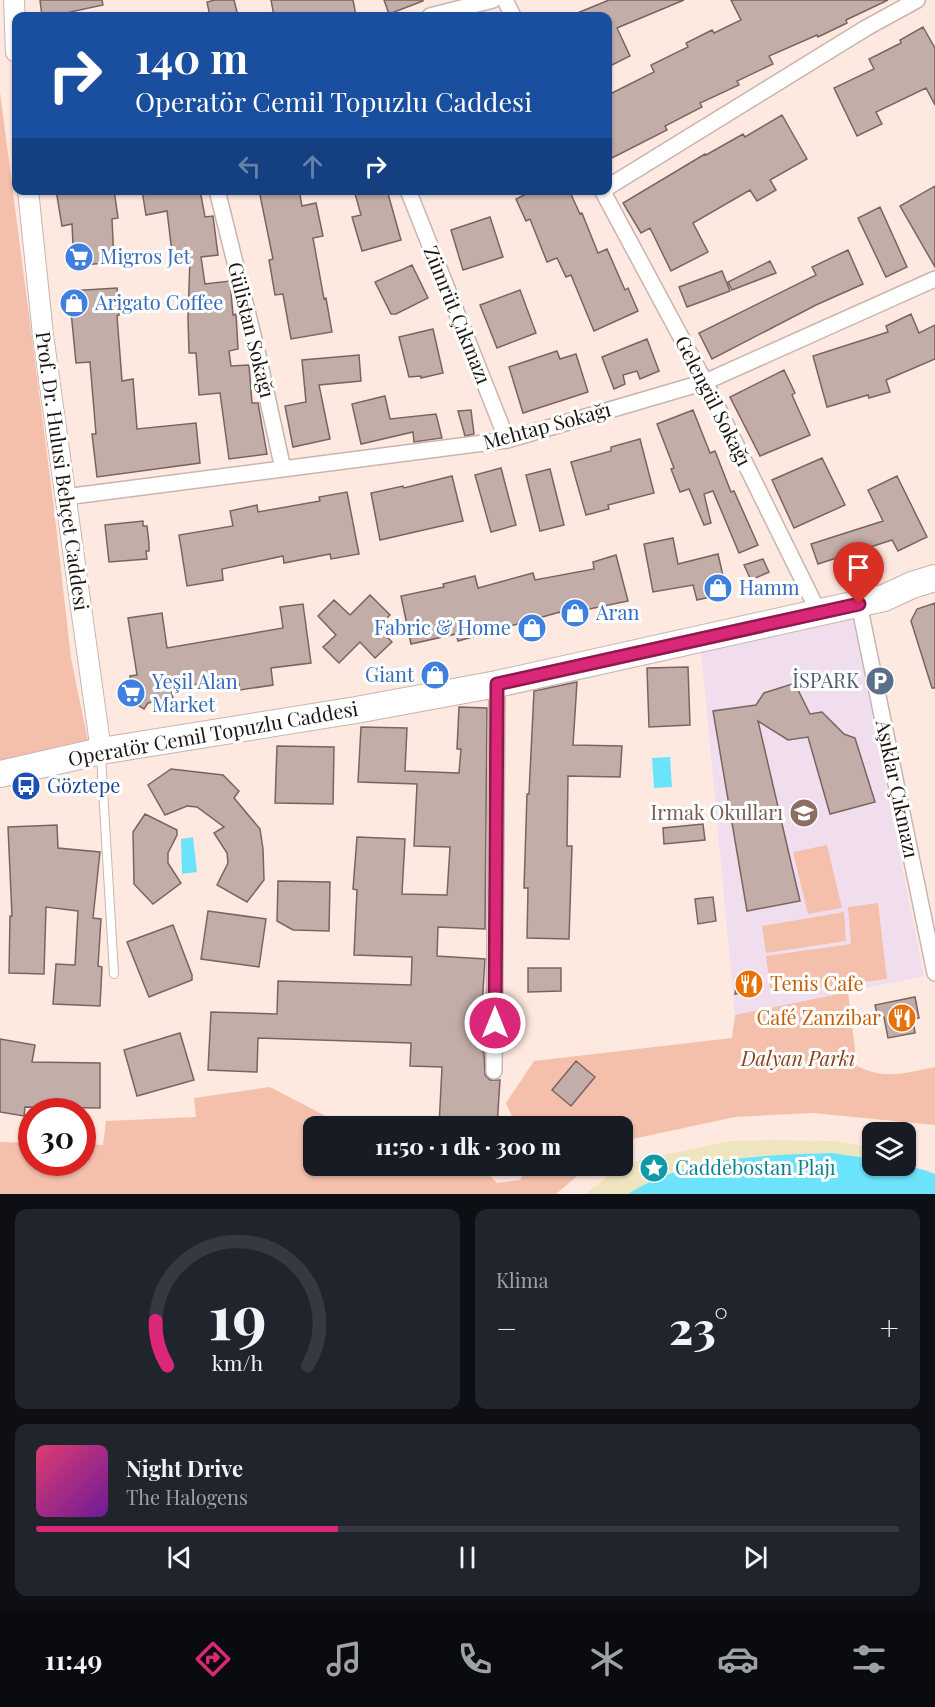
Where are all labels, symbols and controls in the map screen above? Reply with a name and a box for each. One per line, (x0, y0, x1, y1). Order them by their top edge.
text: 140 m (135, 29, 248, 85)
icon: right (36, 36, 114, 114)
text: Operatör Cemil Topuzlu Caddesi (135, 83, 532, 119)
icon: left (233, 150, 266, 183)
icon: ahead (296, 150, 329, 183)
icon: right (359, 150, 392, 183)
supermarket icon: Migros Jet (63, 241, 95, 273)
street label: Zümrüt Çıkmazı (418, 241, 499, 388)
place label: Migros Jet (100, 242, 191, 269)
street label: Gülistan Sokağı (223, 259, 282, 400)
shop icon: Arigato Coffee (58, 287, 90, 319)
place label: Arigato Coffee (94, 288, 223, 315)
street label: Prof. Dr. Hulusi Behçet Caddesi (30, 329, 96, 612)
street label: Gelengül Sokağı (670, 330, 759, 470)
street label: Mehtap Sokağı (480, 394, 614, 455)
pin (833, 542, 884, 604)
icon: arrive (842, 551, 875, 584)
shop icon: Hamm (702, 572, 734, 604)
place label: Hamm (739, 573, 800, 600)
shop icon: Aran (559, 597, 591, 629)
place label: Aran (595, 598, 639, 625)
shop icon: Fabric & Home (516, 612, 548, 644)
place label: Fabric & Home (374, 613, 511, 640)
shop icon: Giant (419, 659, 451, 691)
place label: Giant (365, 660, 415, 687)
parking icon: İSPARK (864, 665, 896, 697)
place label: İSPARK (792, 666, 860, 693)
place label: Yeşil Alan Market (151, 667, 238, 717)
supermarket icon: Yeşil Alan Market (115, 677, 147, 709)
street label: Operatör Cemil Topuzlu Caddesi (66, 694, 360, 771)
street label: Aşıklar Çıkmazı (870, 716, 926, 860)
bus stop icon: Göztepe (10, 770, 42, 802)
place label: Göztepe (47, 771, 120, 798)
school or university icon: Irmak Okulları (788, 797, 820, 829)
place label: Irmak Okulları (650, 798, 783, 825)
restaurant icon: Tenis Cafe (733, 968, 765, 1000)
place label: Tenis Cafe (770, 969, 864, 996)
position arrow (463, 991, 527, 1055)
restaurant icon: Café Zanzibar (886, 1002, 918, 1034)
place label: Café Zanzibar (757, 1003, 881, 1030)
park label: Dalyan Parkı (740, 1044, 855, 1071)
speed limit sign: 30 (18, 1098, 96, 1176)
map controls (862, 1122, 916, 1176)
button: layers (862, 1122, 916, 1176)
text: 11:50 · 1 dk · 300 m (375, 1131, 561, 1161)
place icon: Caddebostan Plajı (638, 1152, 670, 1184)
place label: Caddebostan Plajı (675, 1153, 836, 1180)
text: Klima (496, 1266, 548, 1293)
text: 19 (208, 1272, 267, 1356)
text: 23° (669, 1296, 728, 1356)
text: − (496, 1305, 517, 1349)
text: + (880, 1305, 899, 1349)
text: km/h (212, 1348, 264, 1376)
text: Night Drive (126, 1453, 243, 1483)
text: The Halogens (126, 1483, 248, 1510)
icon: previous (163, 1541, 196, 1574)
icon: pause (451, 1541, 484, 1574)
icon: next (739, 1541, 772, 1574)
icon: directions (192, 1638, 234, 1680)
icon: music (323, 1638, 365, 1680)
icon: phone (454, 1638, 496, 1680)
icon: climate (586, 1638, 628, 1680)
icon: car (717, 1638, 759, 1680)
icon: filters (848, 1638, 890, 1680)
text: 11:49 (45, 1641, 102, 1677)

